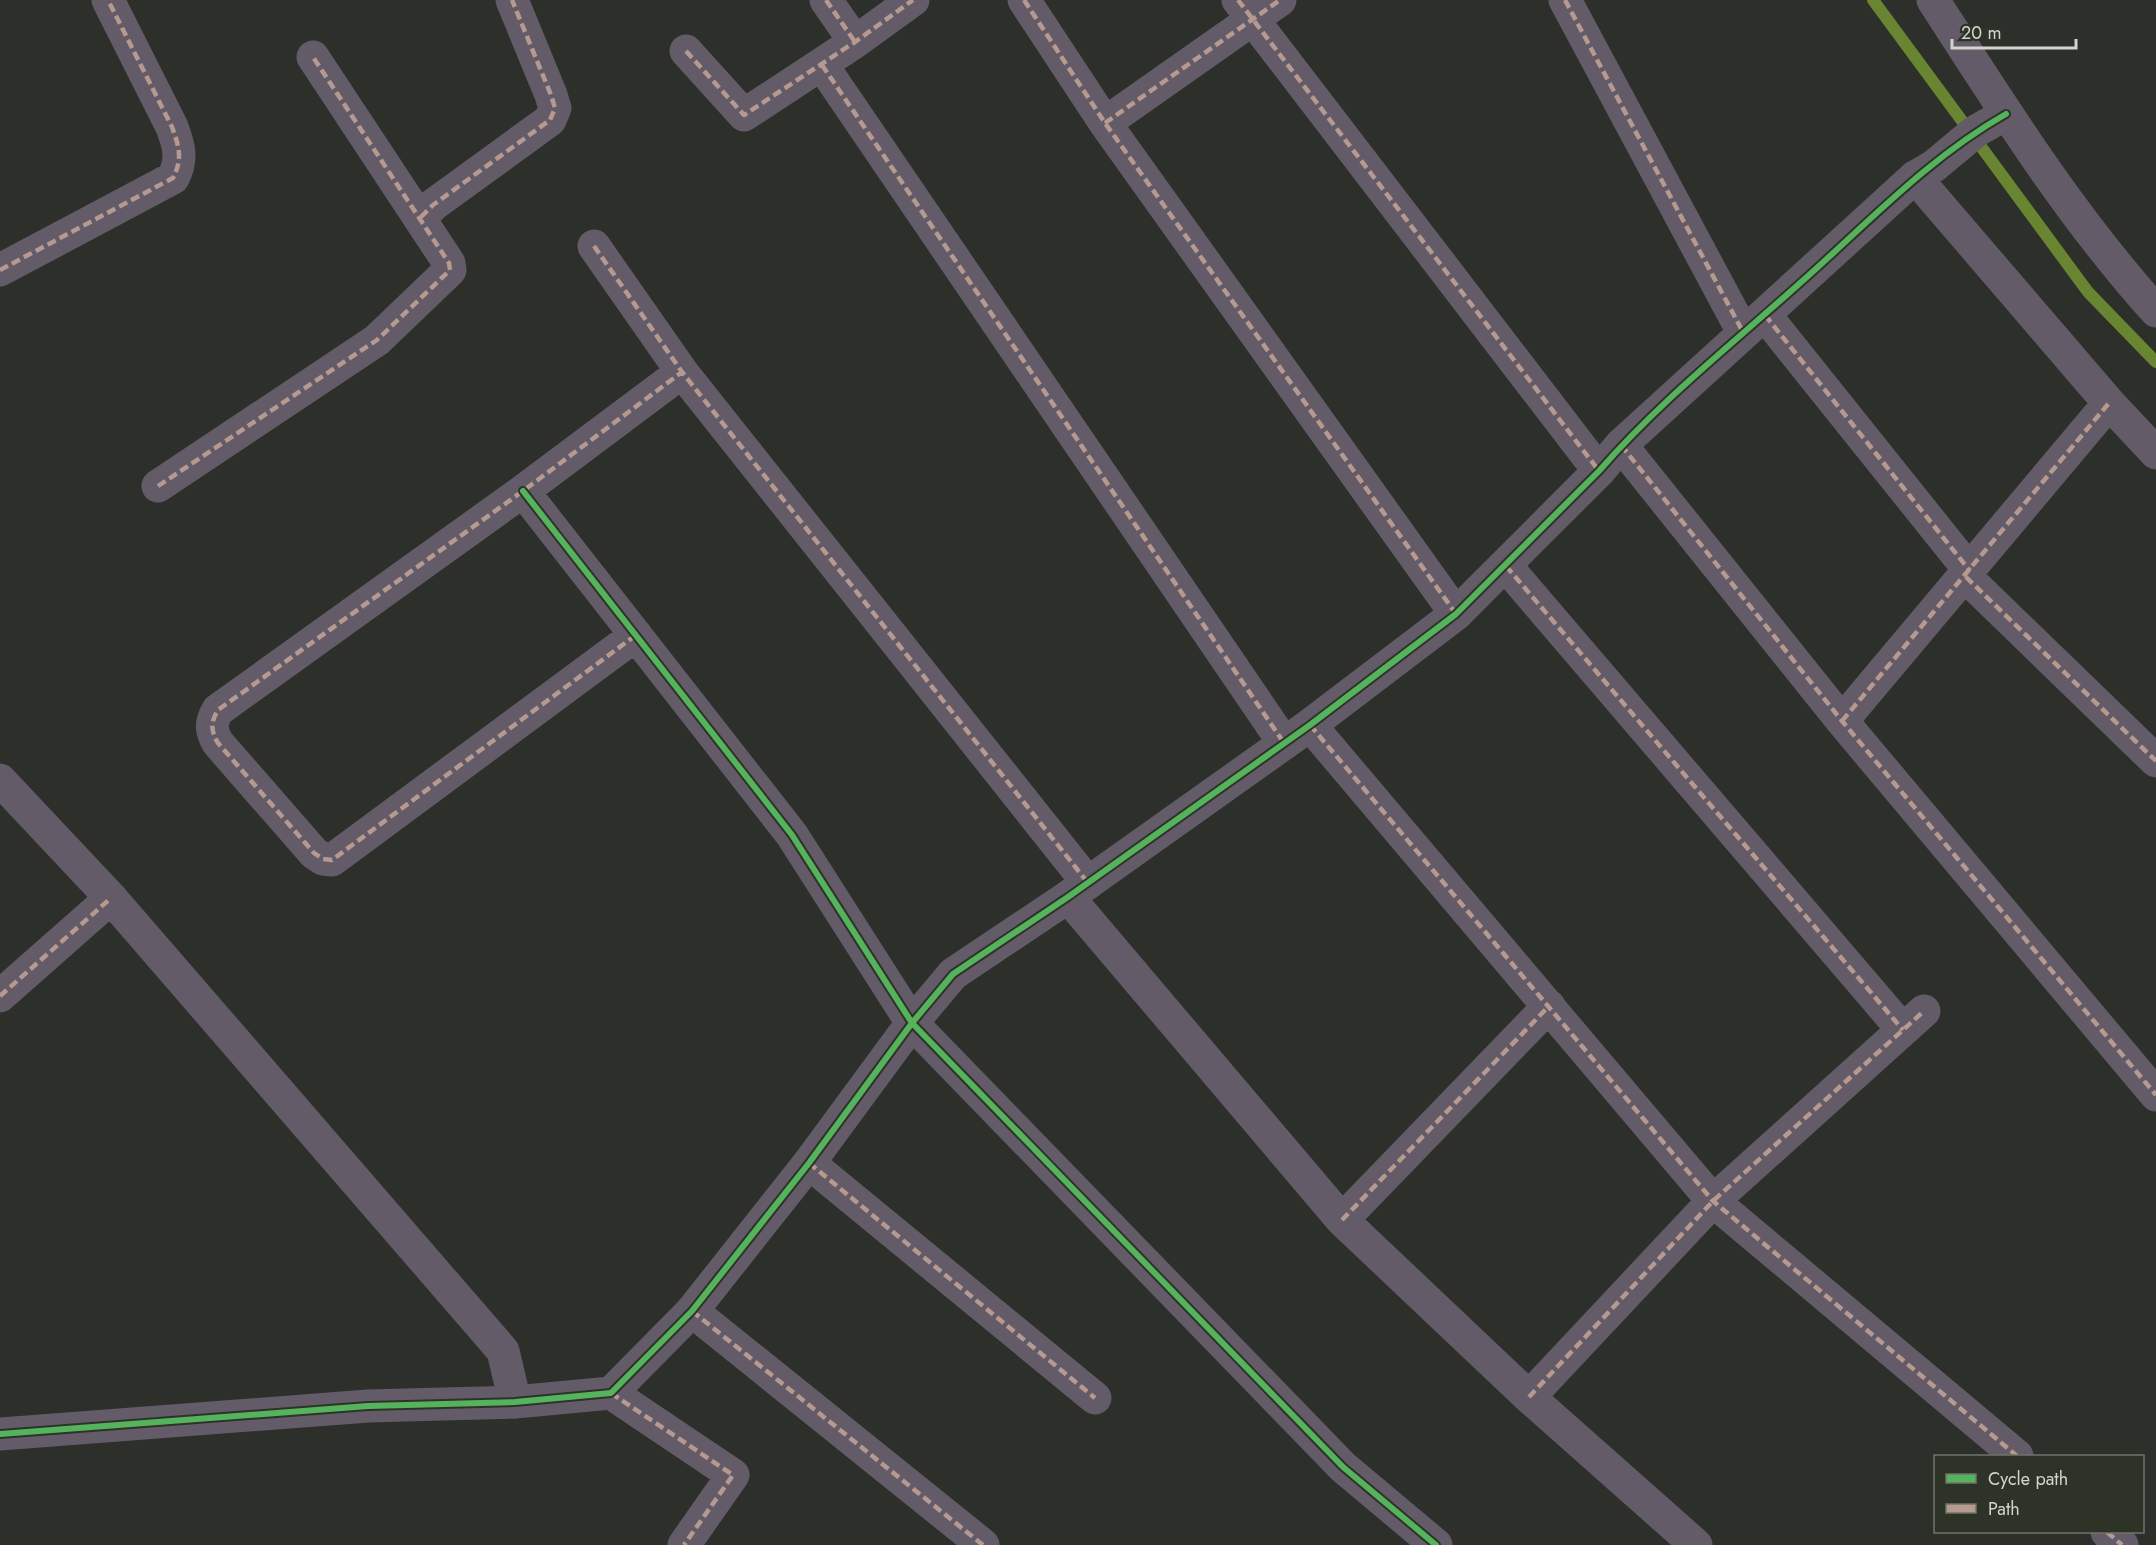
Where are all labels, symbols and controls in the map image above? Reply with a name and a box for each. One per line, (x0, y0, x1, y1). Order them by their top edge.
scale bar (1952, 12, 2076, 50)
text: 20 m (1961, 20, 2001, 46)
legend (1934, 1455, 2144, 1533)
text: Cycle path (1988, 1466, 2068, 1492)
text: Path (1988, 1496, 2020, 1522)

